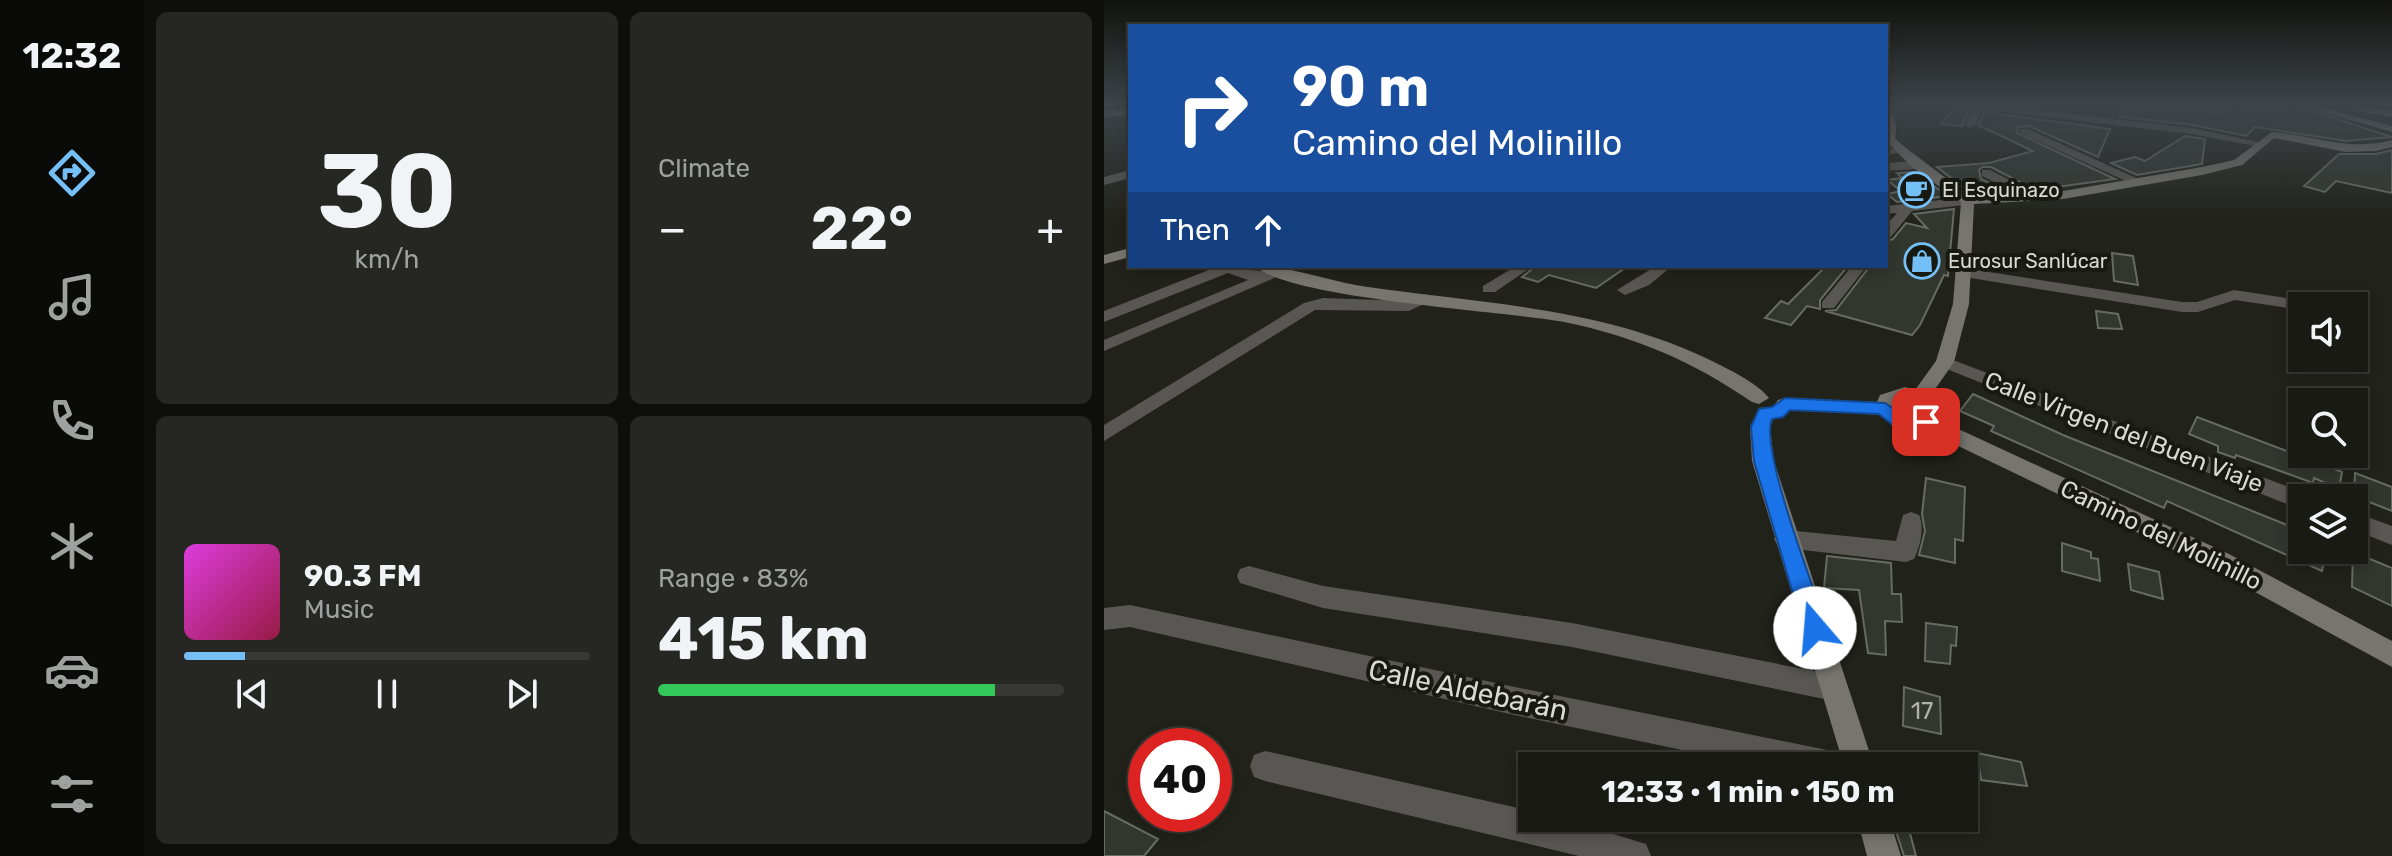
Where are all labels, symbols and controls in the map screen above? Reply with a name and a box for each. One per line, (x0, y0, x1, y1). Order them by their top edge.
text: 12:32 (23, 34, 121, 77)
text: 90 m (1292, 54, 1429, 120)
icon: right (1160, 56, 1264, 160)
text: Camino del Molinillo (1292, 121, 1622, 164)
text: 30 (317, 130, 457, 253)
icon: directions (44, 145, 100, 201)
text: Climate (658, 153, 750, 184)
cafe icon: El Esquinazo (1897, 171, 1935, 209)
place label: El Esquinazo (1942, 178, 2060, 202)
text: 22° (810, 193, 913, 264)
text: − (658, 203, 687, 255)
text: + (1037, 203, 1064, 255)
icon: ahead (1246, 208, 1290, 252)
text: Then (1160, 212, 1230, 248)
shop icon: Eurosur Sanlúcar (1903, 242, 1941, 280)
text: km/h (355, 244, 419, 275)
place label: Eurosur Sanlúcar (1948, 249, 2108, 273)
icon: music (44, 269, 100, 325)
map controls (2288, 292, 2368, 564)
button: sound (2288, 292, 2368, 372)
street label: Calle Virgen del Buen Viaje (1981, 366, 2267, 498)
pin (1892, 388, 1960, 456)
button: search (2288, 388, 2368, 468)
icon: phone (44, 393, 100, 449)
icon: arrive (1904, 400, 1948, 444)
street label: Camino del Molinillo (2056, 474, 2266, 596)
button: layers (2288, 484, 2368, 564)
icon: climate (44, 518, 100, 574)
text: 90.3 FM (304, 558, 421, 594)
text: Range · 83% (658, 563, 809, 594)
position arrow (1773, 586, 1857, 670)
text: Music (304, 594, 374, 625)
text: 415 km (658, 603, 869, 674)
icon: car (44, 642, 100, 698)
street label: Calle Aldebarán (1366, 653, 1570, 727)
icon: previous (230, 672, 274, 716)
icon: pause (365, 672, 409, 716)
icon: next (500, 672, 544, 716)
house number: 17 (1911, 697, 1933, 725)
speed limit sign: 40 (1128, 728, 1232, 832)
icon: filters (44, 766, 100, 822)
text: 12:33 · 1 min · 150 m (1601, 774, 1895, 810)

